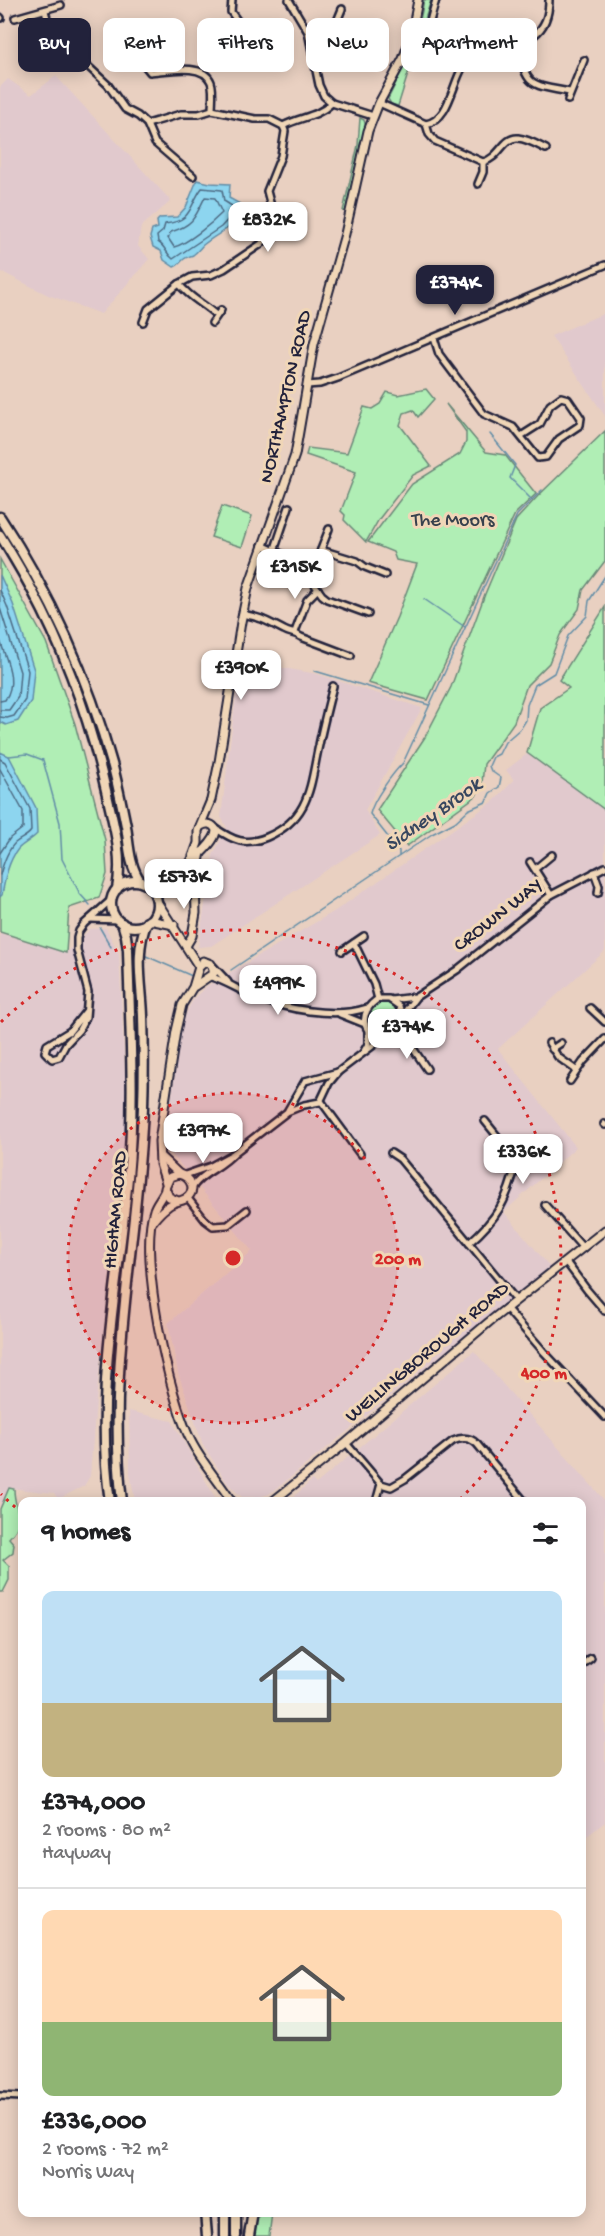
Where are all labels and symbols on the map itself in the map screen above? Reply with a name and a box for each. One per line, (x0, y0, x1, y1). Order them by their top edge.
pin: £832K (226, 202, 310, 253)
pin: £374K (413, 265, 497, 316)
street label: NORTHAMPTON ROAD (256, 308, 318, 485)
park label: The Moors (411, 510, 495, 533)
pin: £315K (253, 549, 337, 600)
pin: £390K (199, 650, 283, 701)
water label: Sidney Brook (381, 772, 489, 858)
pin: £573K (142, 859, 226, 910)
street label: CROWN WAY (450, 874, 548, 958)
pin: £499K (236, 965, 320, 1016)
pin: £374K (365, 1009, 449, 1060)
pin: £397K (161, 1113, 245, 1164)
pin: £336K (481, 1134, 565, 1185)
street label: HIGHAM ROAD (100, 1149, 134, 1270)
centre of rings (223, 1248, 243, 1268)
text: 200 m (375, 1250, 421, 1271)
street label: WELLINGBOROUGH ROAD (341, 1277, 515, 1428)
text: 400 m (520, 1364, 567, 1385)

